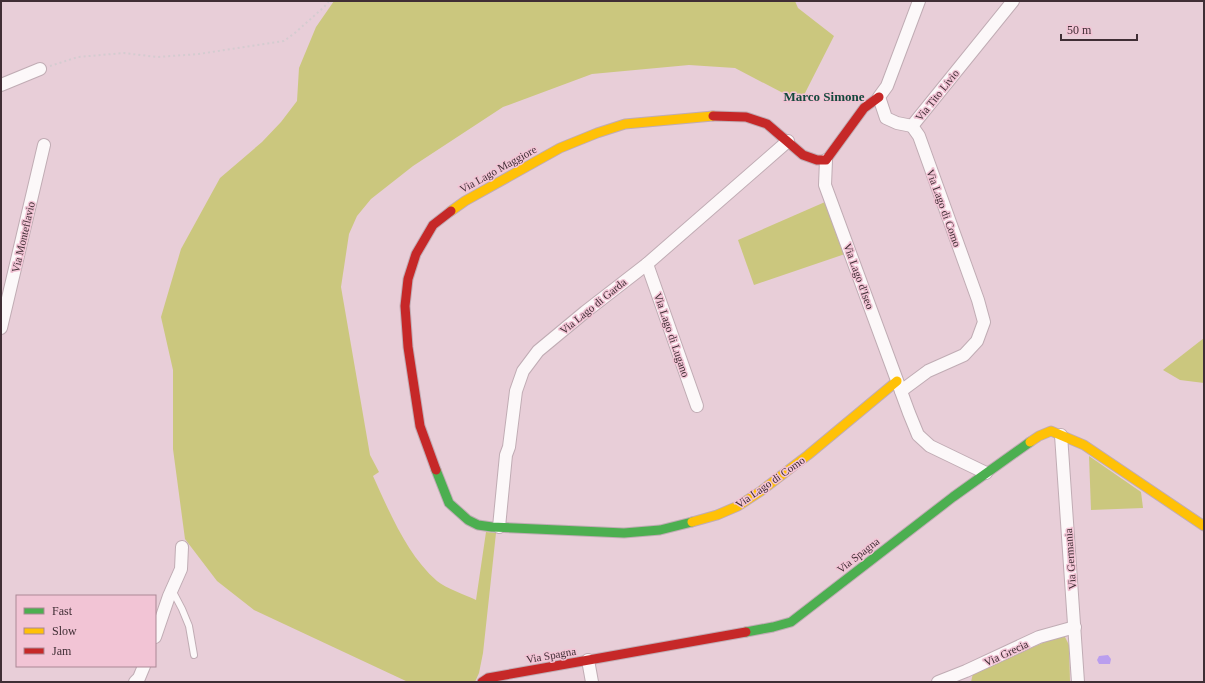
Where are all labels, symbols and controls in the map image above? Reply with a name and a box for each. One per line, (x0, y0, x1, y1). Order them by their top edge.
scale bar (1061, 16, 1137, 42)
text: 50 m (1067, 23, 1092, 37)
street label: Via Tito Livio (913, 67, 962, 123)
district label: Marco Simone (784, 89, 865, 104)
street label: Via Lago Maggiore (457, 143, 539, 195)
street label: Via Lago di Como (924, 168, 964, 249)
street label: Via Monteflavio (9, 200, 37, 274)
street label: Via Lago d'Iseo (842, 241, 877, 311)
street label: Via Lago di Garda (558, 276, 629, 336)
street label: Via Lago di Lugano (652, 291, 692, 379)
street label: Via Lago di Como (733, 453, 807, 510)
street label: Via Germania (1062, 528, 1078, 590)
street label: Via Spagna (834, 535, 882, 575)
legend (16, 595, 156, 667)
text: Fast (52, 604, 73, 618)
text: Slow (52, 624, 77, 638)
street label: Via Grecia (982, 638, 1030, 668)
text: Jam (52, 644, 72, 658)
street label: Via Spagna (525, 645, 577, 665)

